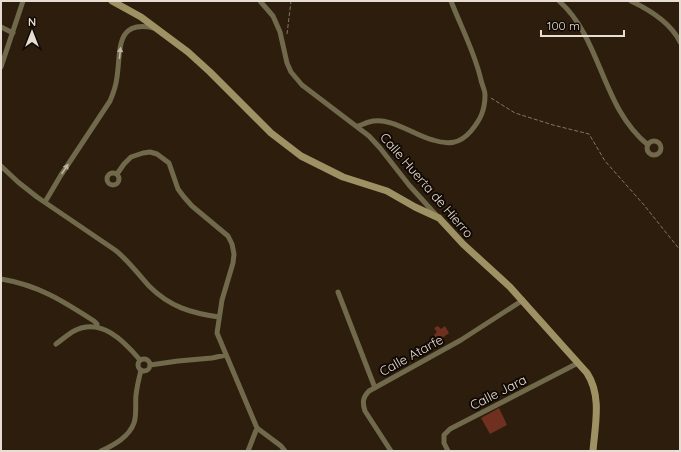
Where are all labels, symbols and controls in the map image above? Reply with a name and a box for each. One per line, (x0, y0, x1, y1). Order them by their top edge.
north arrow (12, 12, 52, 52)
scale bar (541, 12, 624, 38)
text: N (28, 15, 36, 29)
text: 100 m (547, 18, 580, 33)
one-way arrow (117, 47, 123, 59)
street label: Calle Huerta de Hierro (377, 129, 477, 241)
one-way arrow (61, 163, 69, 174)
street label: Calle Atarfe (376, 331, 446, 379)
street label: Calle Jara (467, 371, 529, 413)

